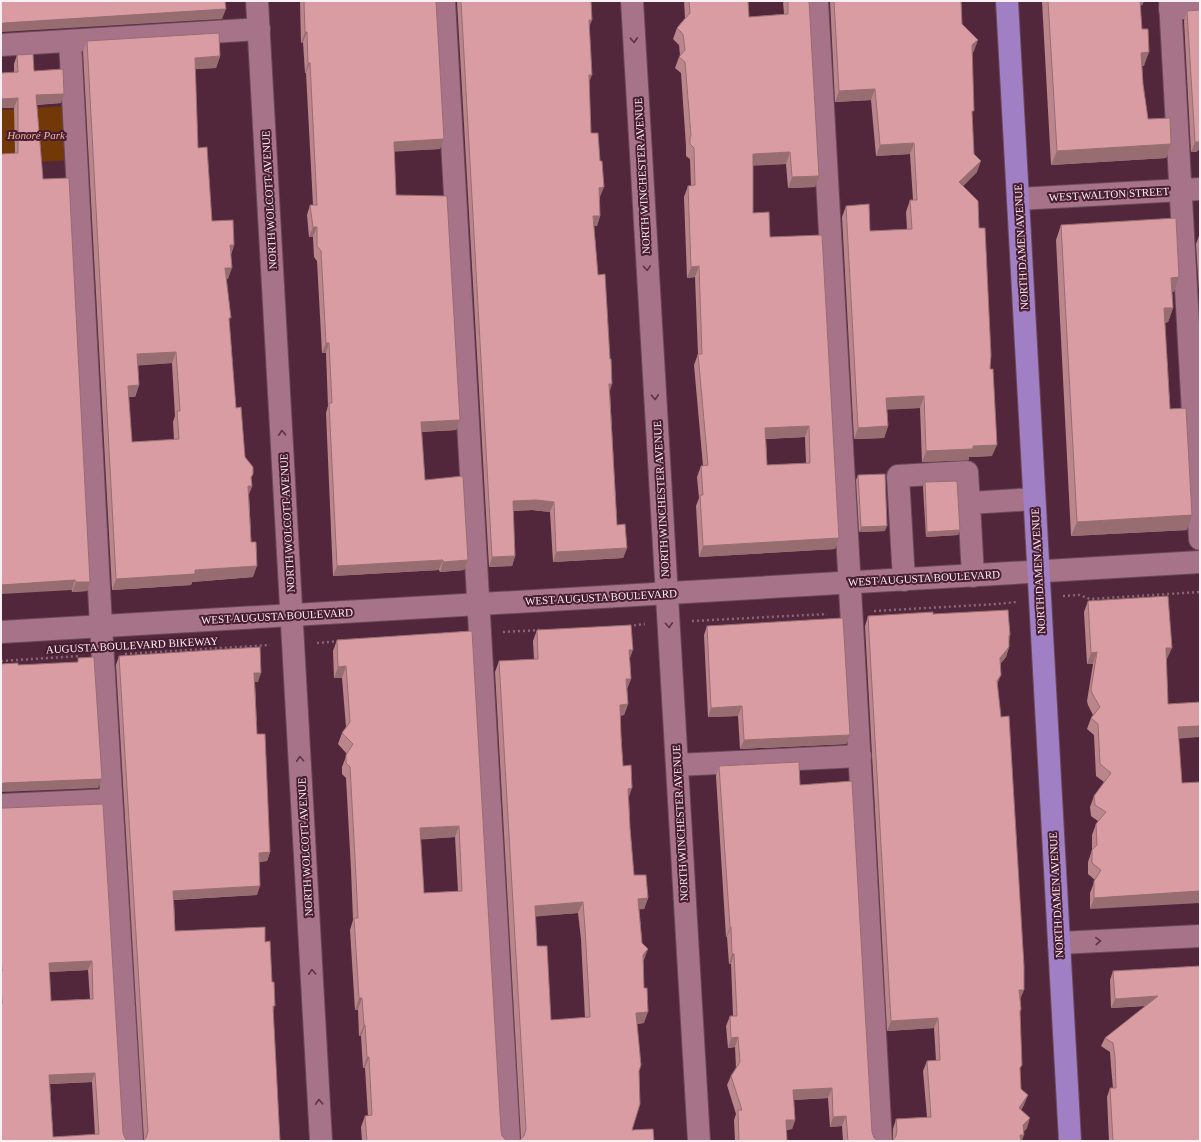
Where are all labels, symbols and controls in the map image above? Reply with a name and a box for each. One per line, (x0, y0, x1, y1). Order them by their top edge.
one-way arrow (630, 37, 638, 43)
street label: NORTH WINCHESTER AVENUE (632, 97, 652, 255)
park label: Honoré Park (6, 129, 66, 141)
street label: NORTH WOLCOTT AVENUE (259, 130, 279, 270)
street label: NORTH DAMEN AVENUE (1012, 183, 1030, 310)
street label: WEST WALTON STREET (1048, 185, 1170, 203)
one-way arrow (643, 265, 652, 271)
one-way arrow (651, 394, 659, 400)
street label: NORTH WINCHESTER AVENUE (651, 420, 671, 578)
one-way arrow (278, 430, 287, 436)
street label: NORTH WOLCOTT AVENUE (277, 453, 297, 593)
street label: NORTH DAMEN AVENUE (1029, 507, 1047, 634)
street label: WEST AUGUSTA BOULEVARD (848, 568, 1000, 588)
street label: WEST AUGUSTA BOULEVARD (525, 587, 677, 607)
street label: WEST AUGUSTA BOULEVARD (201, 606, 353, 626)
one-way arrow (664, 622, 673, 628)
street label: AUGUSTA BOULEVARD BIKEWAY (45, 634, 219, 656)
street label: NORTH WINCHESTER AVENUE (670, 744, 690, 902)
one-way arrow (296, 756, 305, 762)
street label: NORTH WOLCOTT AVENUE (295, 777, 315, 917)
street label: NORTH DAMEN AVENUE (1047, 831, 1065, 958)
one-way arrow (1095, 937, 1101, 945)
one-way arrow (308, 969, 316, 975)
one-way arrow (315, 1099, 323, 1105)

